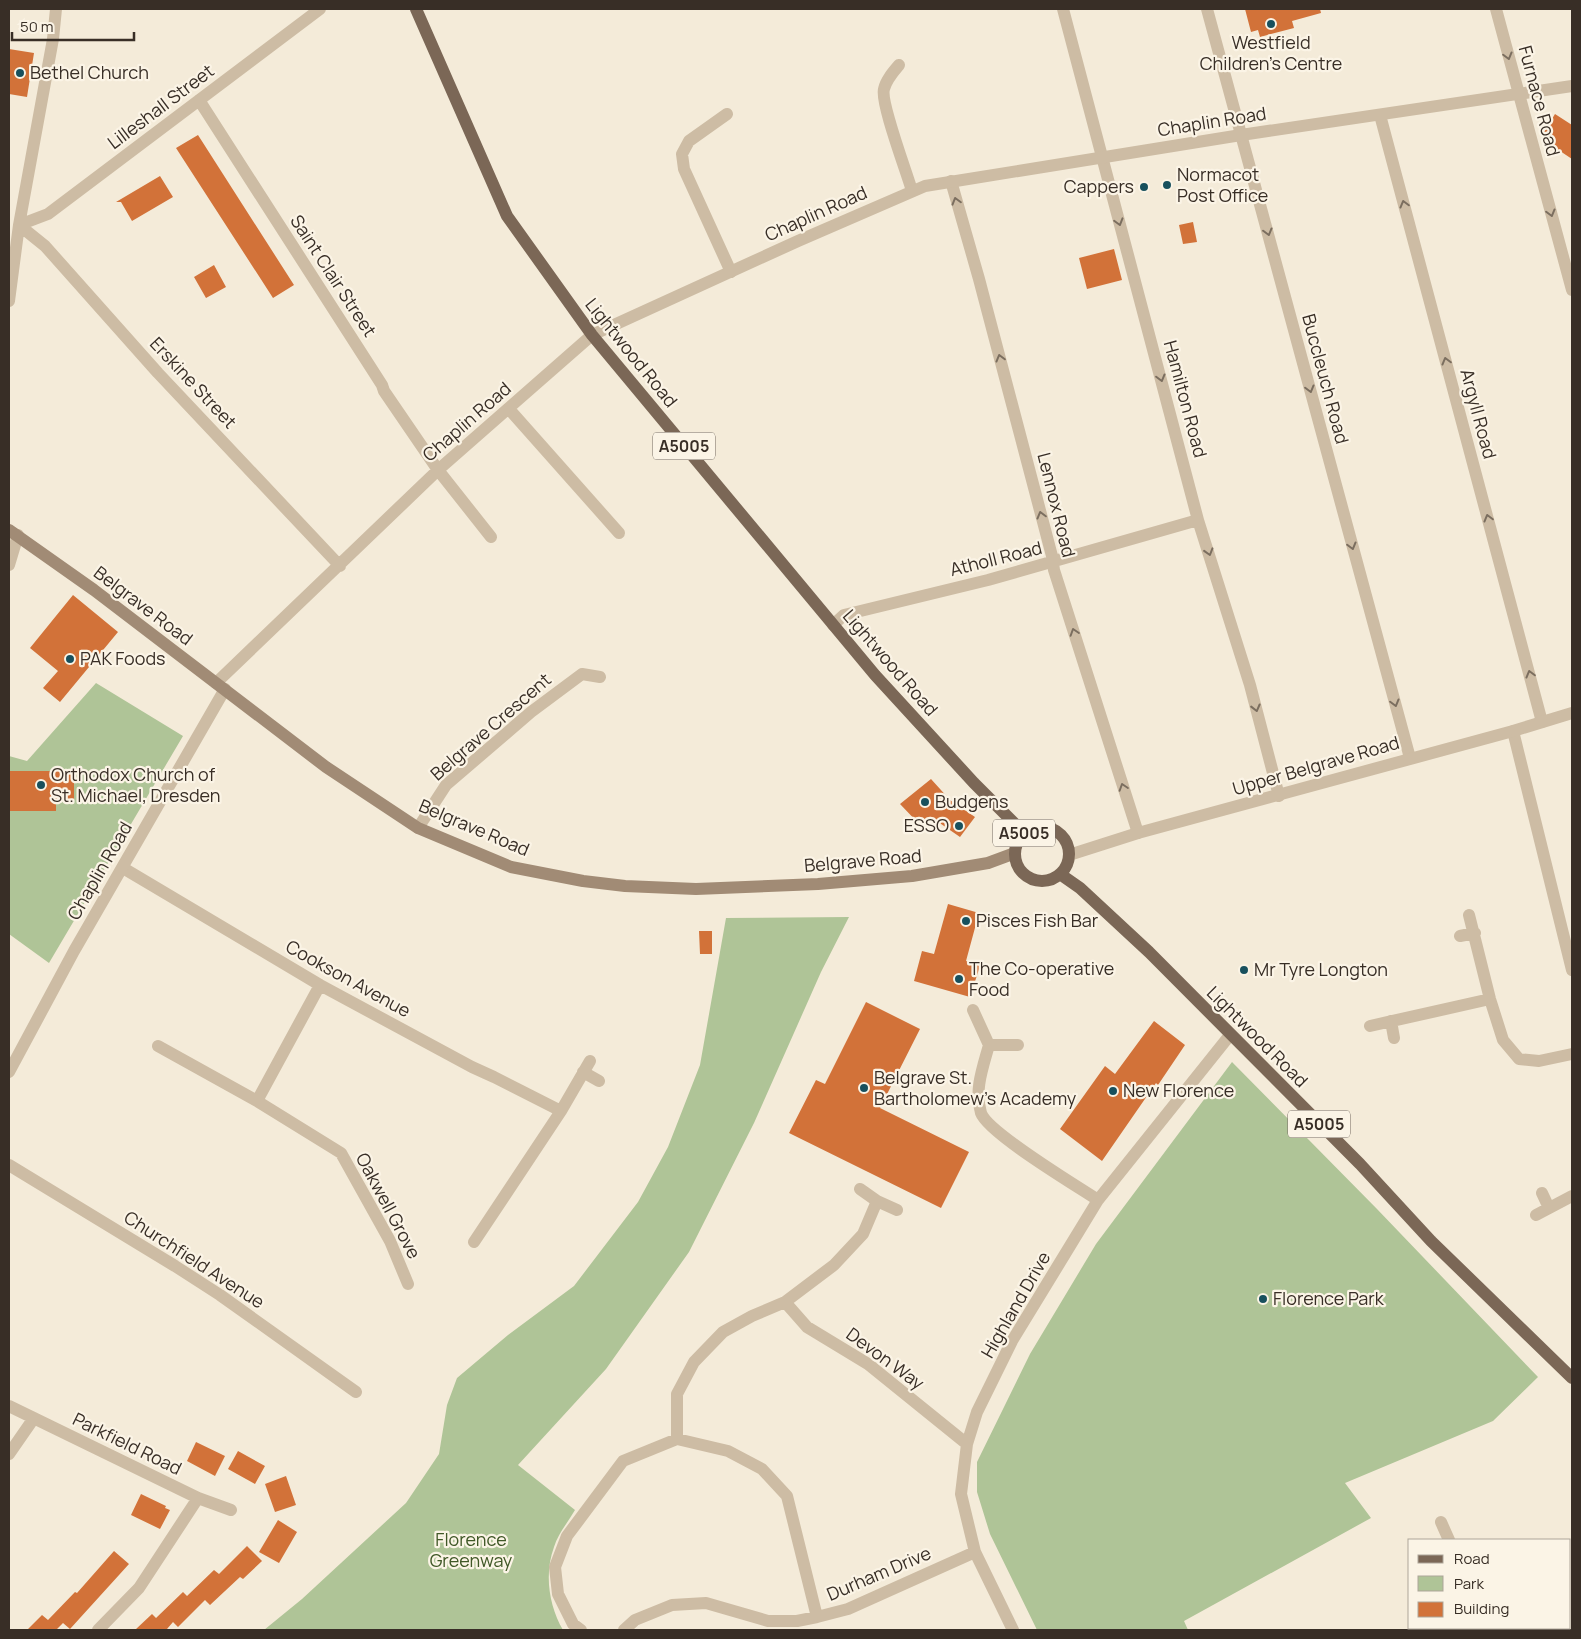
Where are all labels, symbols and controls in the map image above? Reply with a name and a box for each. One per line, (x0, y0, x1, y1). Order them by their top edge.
scale bar (12, 10, 135, 42)
text: 50 m (20, 16, 54, 37)
marker: Westfield Children's Centre (1265, 18, 1277, 30)
place label: Westfield Children's Centre (1200, 30, 1342, 75)
street label: Furnace Road (1514, 43, 1566, 159)
one-way arrow (1503, 51, 1513, 59)
street label: Lilleshall Street (102, 58, 218, 154)
place label: Bethel Church (30, 60, 149, 84)
marker: Bethel Church (14, 67, 26, 79)
street label: Chaplin Road (1156, 101, 1268, 141)
place label: Normacot Post Office (1177, 162, 1268, 207)
place label: Cappers (1064, 174, 1134, 198)
marker: Normacot Post Office (1161, 179, 1173, 191)
street label: Chaplin Road (761, 180, 871, 246)
marker: Cappers (1138, 181, 1150, 193)
one-way arrow (952, 198, 962, 206)
one-way arrow (1399, 200, 1409, 208)
one-way arrow (1545, 208, 1556, 217)
street label: Saint Clair Street (285, 210, 382, 341)
one-way arrow (1113, 217, 1124, 226)
one-way arrow (1262, 228, 1272, 236)
street label: Lightwood Road (580, 293, 683, 412)
street label: Buccleuch Road (1297, 311, 1355, 446)
street label: Erskine Street (145, 331, 242, 433)
street label: Hamilton Road (1159, 337, 1213, 460)
one-way arrow (995, 354, 1006, 363)
one-way arrow (1441, 357, 1451, 365)
street label: Argyll Road (1455, 366, 1503, 461)
one-way arrow (1156, 374, 1166, 382)
street label: Chaplin Road (417, 376, 516, 466)
one-way arrow (1304, 385, 1315, 394)
road number: A5005 (653, 432, 715, 460)
street label: Lennox Road (1032, 450, 1082, 560)
one-way arrow (1036, 511, 1047, 520)
one-way arrow (1483, 513, 1494, 522)
street label: Atholl Road (947, 535, 1044, 581)
one-way arrow (1346, 542, 1357, 551)
one-way arrow (1203, 548, 1213, 556)
street label: Belgrave Road (89, 560, 198, 650)
street label: Lightwood Road (838, 604, 944, 721)
one-way arrow (1069, 628, 1079, 637)
place label: PAK Foods (80, 646, 166, 670)
marker: PAK Foods (64, 653, 76, 665)
street label: Belgrave Crescent (425, 667, 556, 785)
one-way arrow (1525, 670, 1536, 679)
one-way arrow (1389, 699, 1399, 707)
one-way arrow (1250, 703, 1261, 712)
street label: Upper Belgrave Road (1230, 730, 1402, 800)
place label: Orthodox Church of St. Michael, Dresden (51, 762, 221, 807)
marker: Orthodox Church of St. Michael, Dresden (35, 779, 47, 791)
one-way arrow (1119, 783, 1129, 792)
place label: Budgens (935, 789, 1008, 813)
street label: Belgrave Road (416, 793, 533, 861)
marker: Budgens (919, 796, 931, 808)
place label: ESSO (904, 813, 949, 837)
street label: Chaplin Road (61, 817, 137, 924)
marker: ESSO (953, 820, 965, 832)
road number: A5005 (993, 820, 1055, 846)
street label: Belgrave Road (803, 843, 923, 877)
place label: Pisces Fish Bar (976, 908, 1099, 932)
marker: Pisces Fish Bar (960, 915, 972, 927)
street label: Cookson Avenue (282, 934, 415, 1022)
place label: The Co-operative Food (969, 956, 1114, 1001)
place label: Mr Tyre Longton (1254, 957, 1388, 981)
marker: Mr Tyre Longton (1238, 964, 1250, 976)
marker: The Co-operative Food (953, 973, 965, 985)
street label: Lightwood Road (1202, 981, 1313, 1092)
place label: Belgrave St. Bartholomew's Academy (874, 1065, 1077, 1110)
place label: New Florence (1123, 1078, 1234, 1102)
marker: Belgrave St. Bartholomew's Academy (858, 1082, 870, 1094)
marker: New Florence (1107, 1085, 1119, 1097)
road number: A5005 (1288, 1110, 1350, 1138)
street label: Oakwell Grove (351, 1148, 427, 1263)
street label: Churchfield Avenue (120, 1205, 269, 1314)
street label: Highland Drive (975, 1247, 1055, 1362)
place label: Florence Park (1273, 1286, 1385, 1310)
marker: Florence Park (1257, 1293, 1269, 1305)
street label: Devon Way (842, 1322, 930, 1395)
street label: Parkfield Road (69, 1406, 186, 1480)
park label: Florence Greenway (430, 1527, 513, 1572)
legend (1408, 1539, 1571, 1629)
street label: Durham Drive (823, 1540, 934, 1606)
text: Road (1454, 1548, 1490, 1569)
text: Park (1454, 1573, 1484, 1594)
text: Building (1454, 1598, 1509, 1619)

